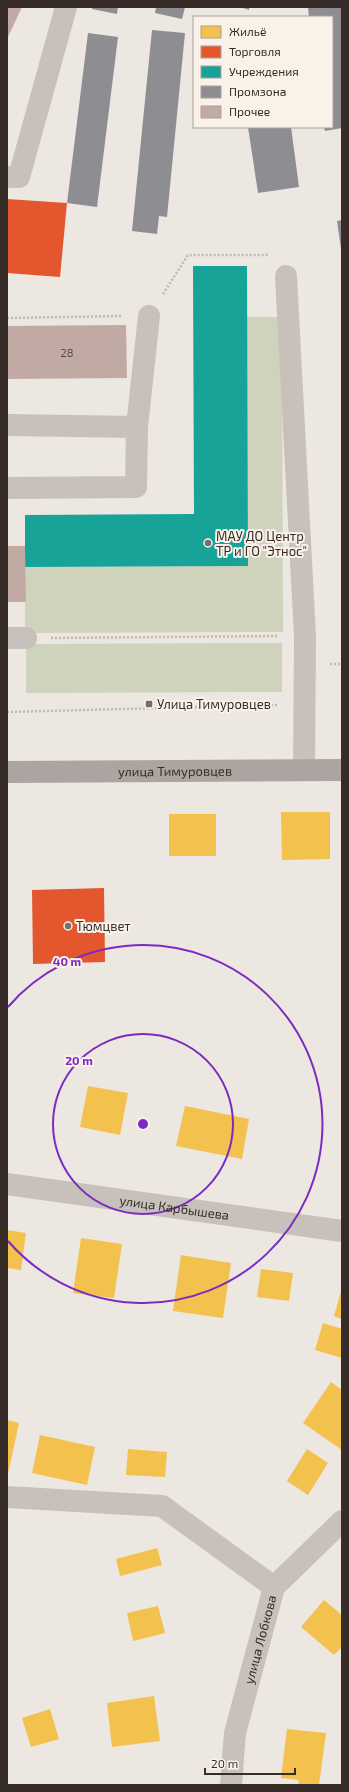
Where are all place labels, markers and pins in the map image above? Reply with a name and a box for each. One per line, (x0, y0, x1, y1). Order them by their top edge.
place label: МАУ ДО Центр ТР и ГО "Этнос" (216, 528, 307, 559)
marker: МАУ ДО Центр ТР и ГО "Этнос" (203, 538, 213, 548)
place label: Улица Тимуровцев (157, 696, 271, 712)
marker: Улица Тимуровцев (144, 699, 154, 709)
place label: Тюмцвет (76, 918, 131, 934)
marker: Тюмцвет (63, 921, 73, 931)
centre of rings (136, 1117, 150, 1131)

